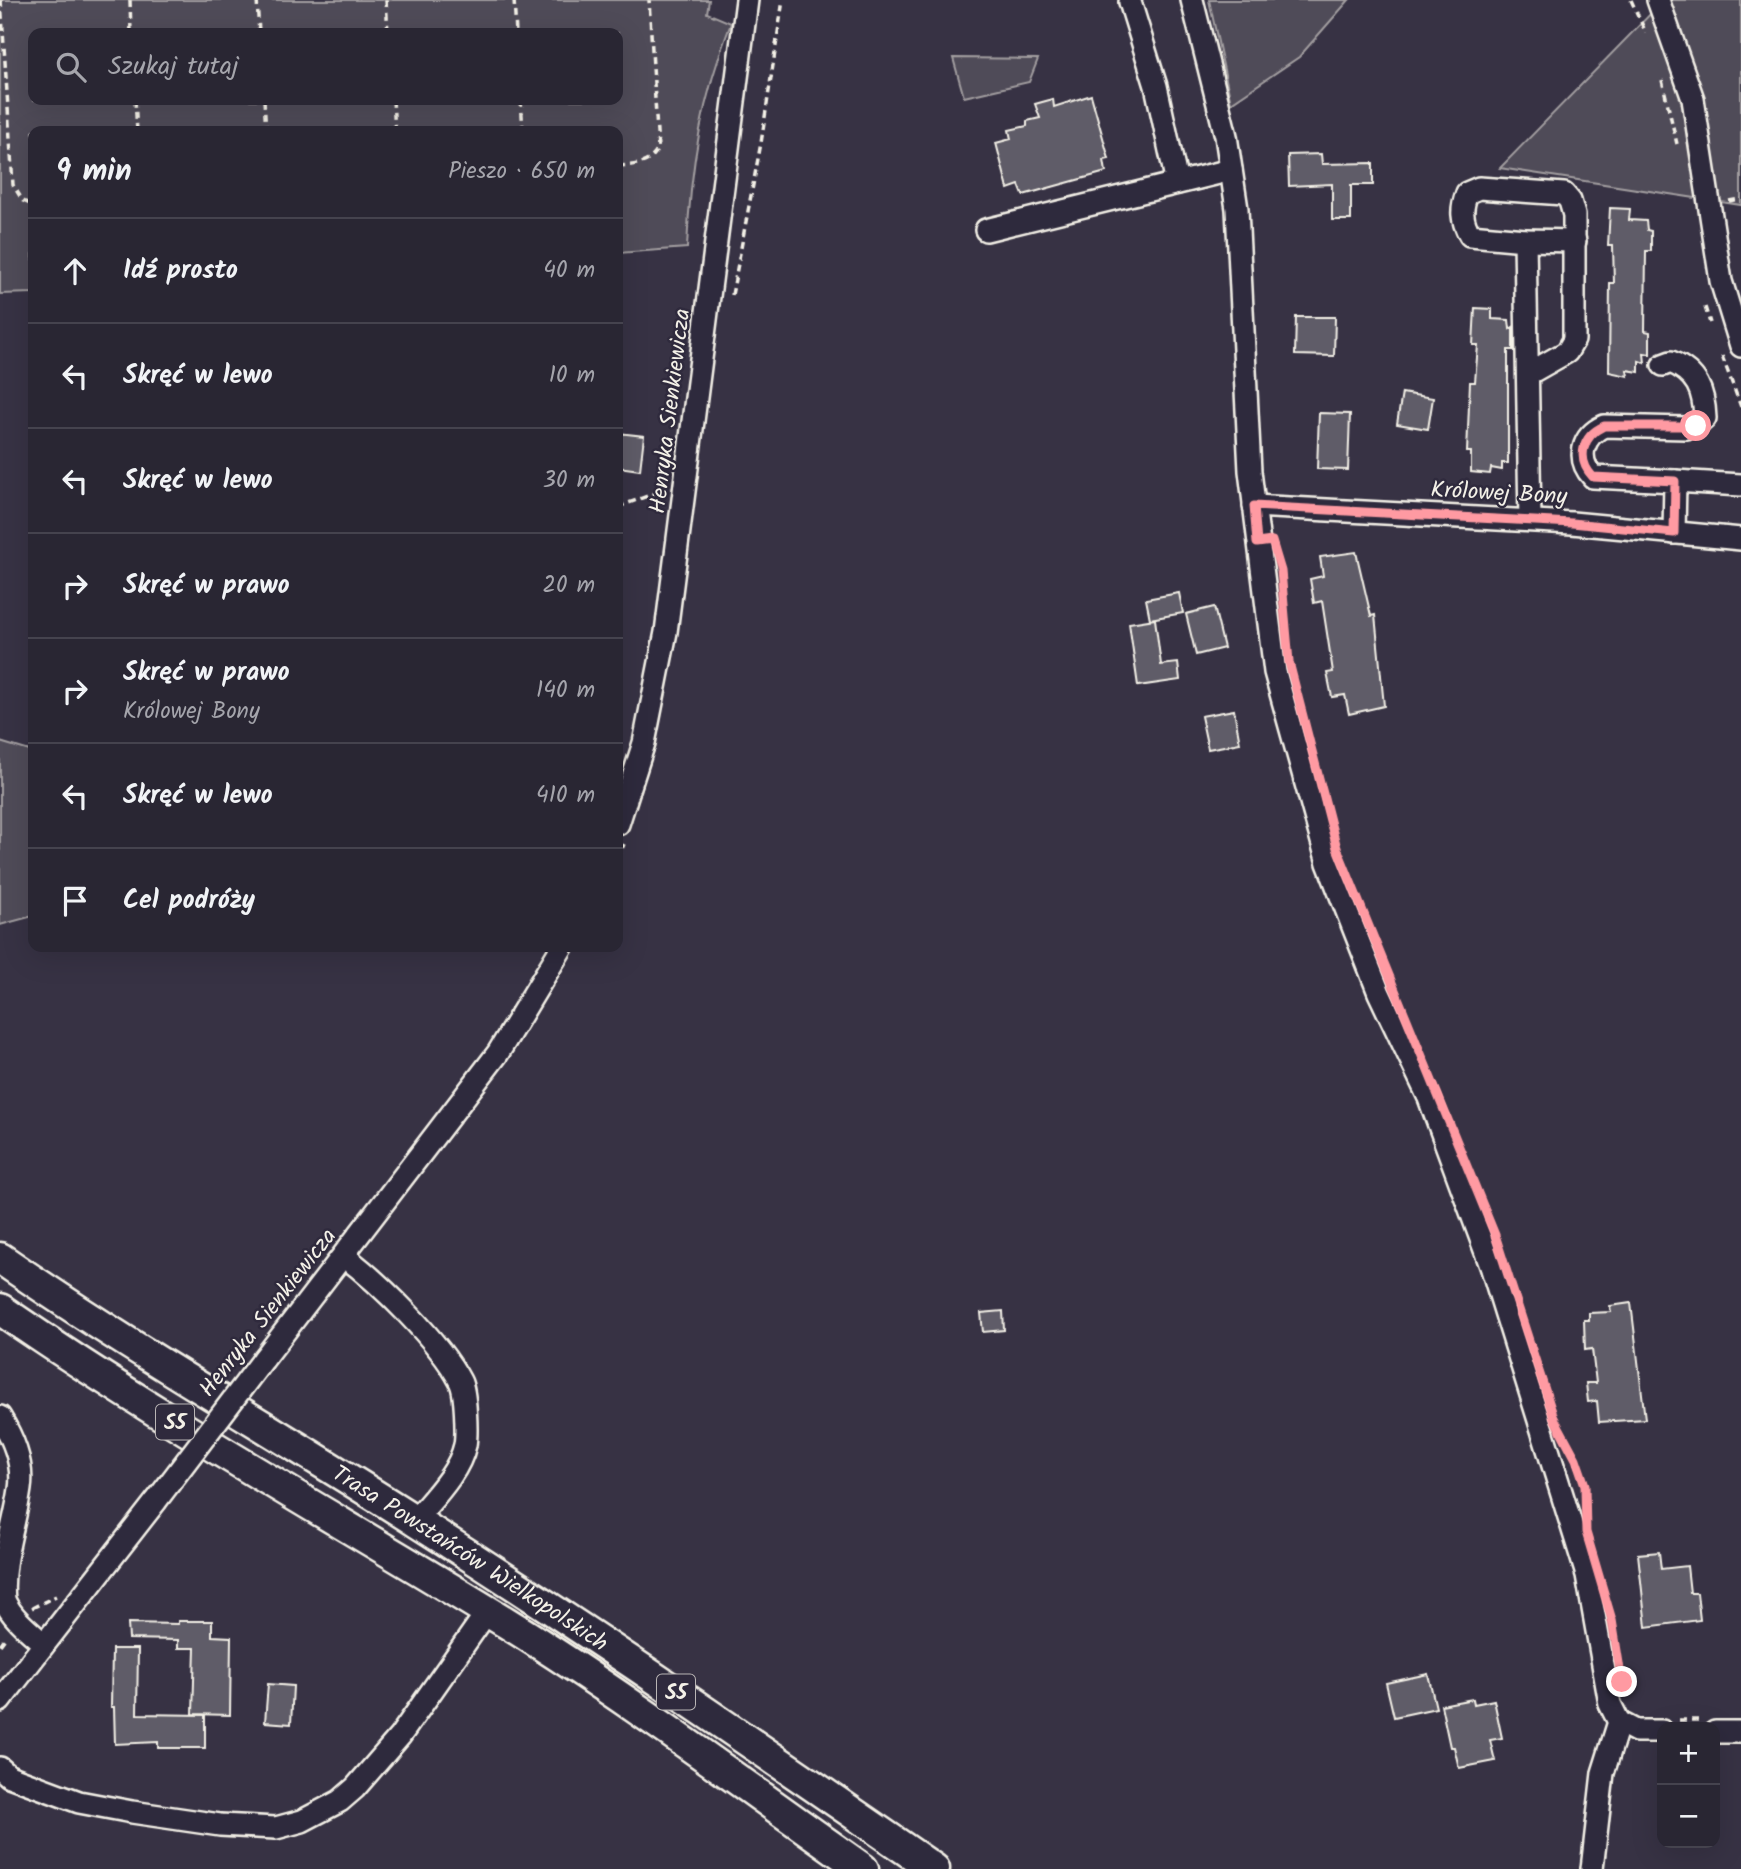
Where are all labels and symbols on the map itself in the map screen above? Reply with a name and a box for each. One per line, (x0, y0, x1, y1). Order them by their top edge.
street label: Henryka Sienkiewicza (641, 307, 701, 516)
route start (1680, 410, 1711, 441)
street label: Królowej Bony (1430, 472, 1568, 516)
street label: Henryka Sienkiewicza (191, 1221, 346, 1406)
road number: S5 (156, 1404, 194, 1440)
street label: Trasa Powstańców Wielkopolskich (324, 1457, 615, 1662)
route end (1606, 1666, 1637, 1697)
road number: S5 (657, 1674, 695, 1710)

